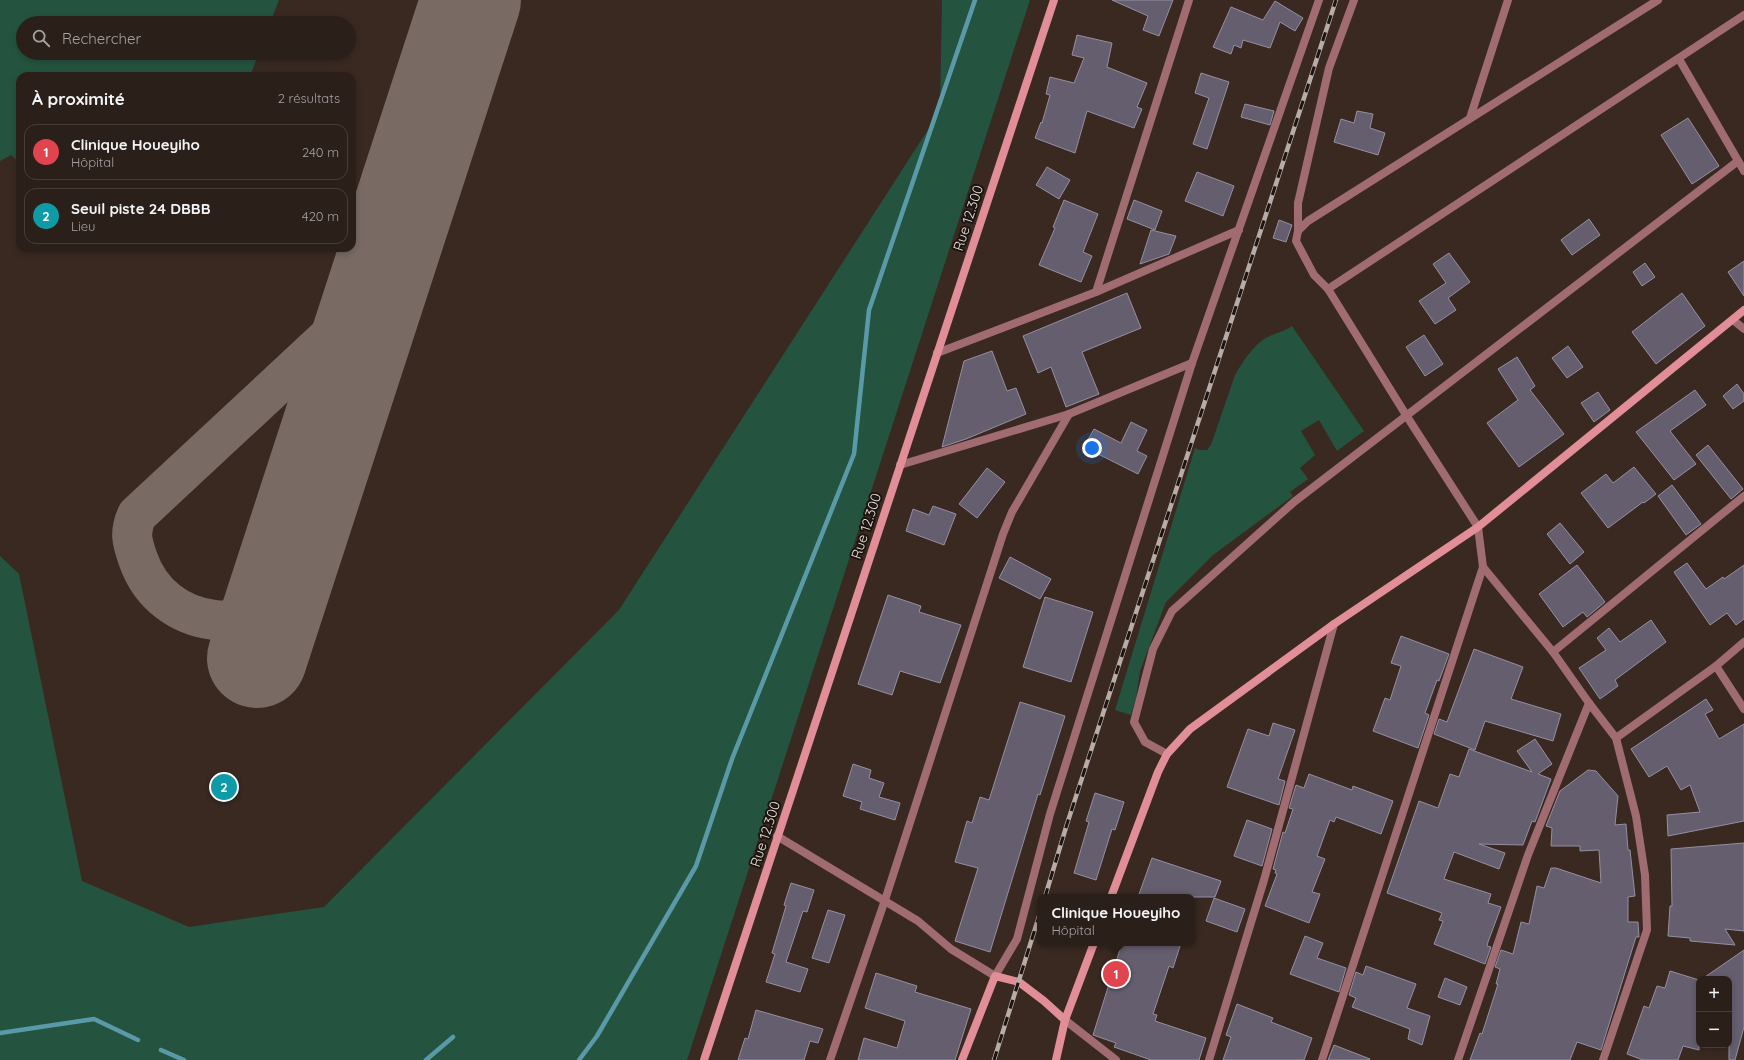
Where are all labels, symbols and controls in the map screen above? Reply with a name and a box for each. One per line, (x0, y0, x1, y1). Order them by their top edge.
search box (16, 16, 356, 60)
icon: search (30, 27, 52, 49)
text: Rechercher (62, 29, 141, 48)
text: À proximité (32, 88, 125, 109)
text: 2 résultats (278, 90, 340, 106)
text: Clinique Houeyiho (71, 135, 200, 154)
text: 1 (43, 144, 49, 160)
text: 240 m (302, 144, 339, 160)
text: Hôpital (71, 154, 114, 170)
street label: Rue 12.300 (949, 183, 987, 253)
text: Seuil piste 24 DBBB (71, 199, 210, 218)
text: 2 (42, 208, 50, 224)
text: 420 m (302, 208, 339, 224)
text: Lieu (71, 218, 95, 234)
your location (1082, 438, 1102, 458)
street label: Rue 12.300 (847, 491, 885, 561)
pin: 2 (211, 772, 237, 802)
street label: Rue 12.300 (746, 799, 784, 869)
popup (1037, 894, 1195, 946)
text: Clinique Houeyiho (1052, 903, 1180, 922)
text: Hôpital (1052, 922, 1095, 938)
pin: 1 (1103, 959, 1129, 989)
map controls (1696, 976, 1732, 1048)
button: + (1696, 976, 1732, 1012)
button: − (1696, 1012, 1732, 1048)

